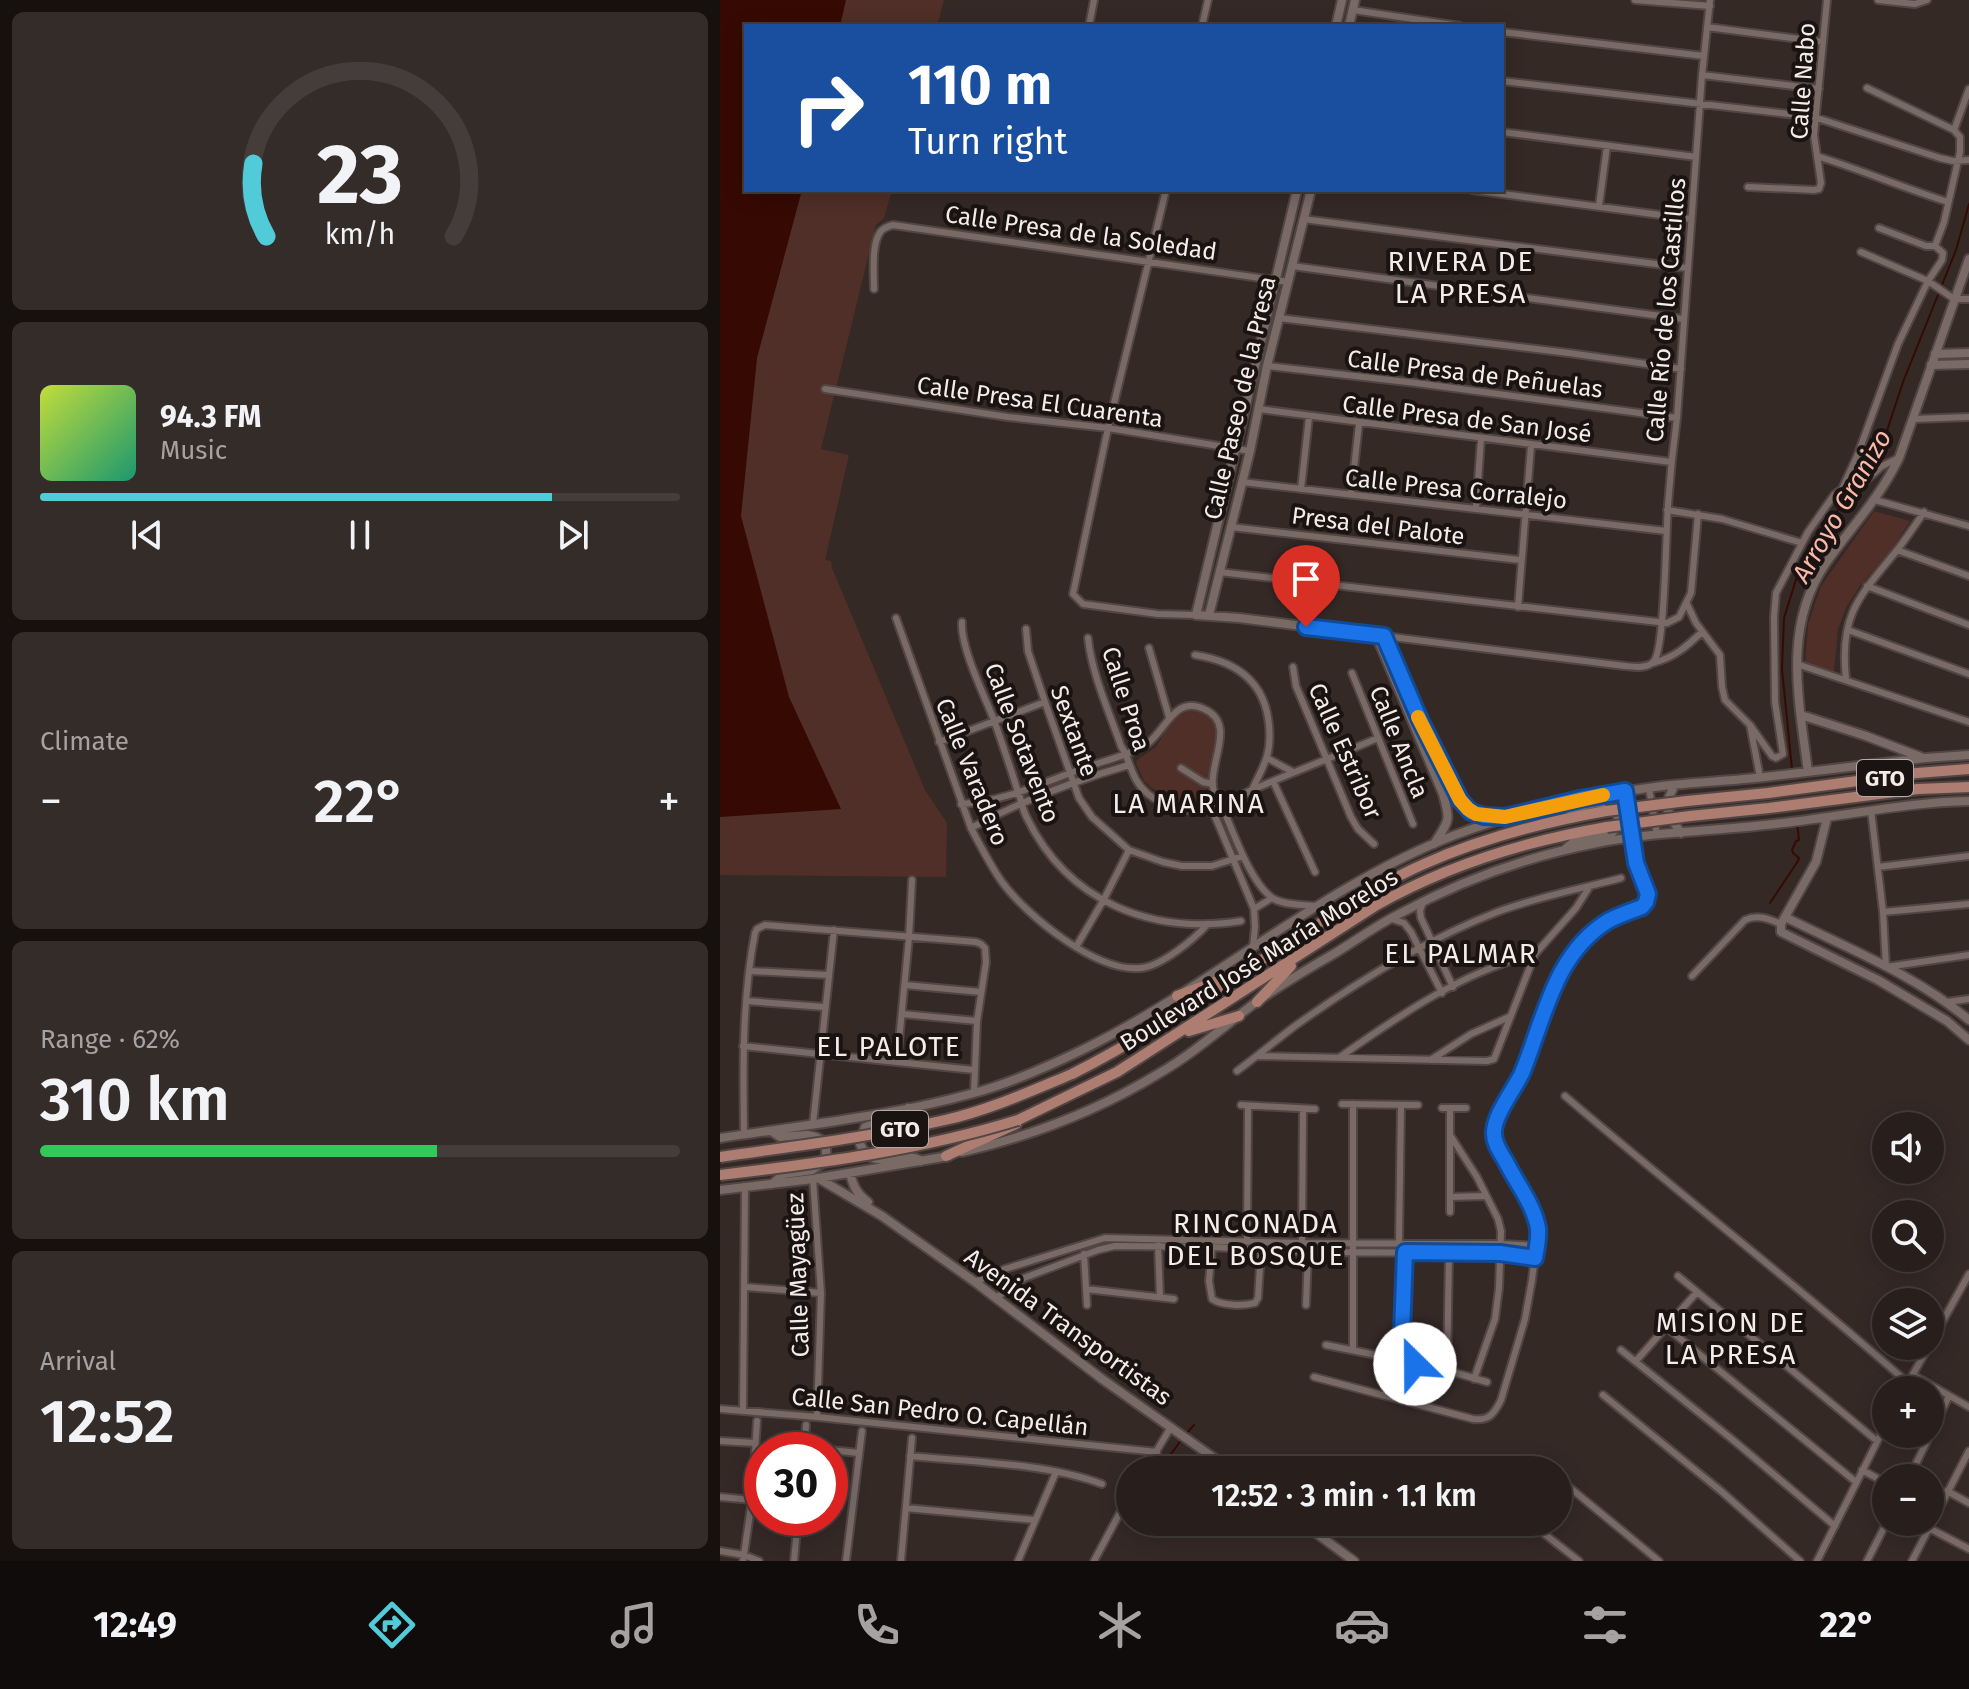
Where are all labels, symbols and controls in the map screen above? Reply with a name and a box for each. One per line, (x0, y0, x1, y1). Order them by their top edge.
street label: Calle Nabo (1785, 22, 1821, 140)
text: 110 m (908, 52, 1052, 119)
icon: right (776, 56, 880, 160)
text: Turn right (908, 120, 1068, 164)
text: 23 (317, 124, 403, 224)
street label: Calle Río de los Castillos (1640, 177, 1692, 443)
street label: Calle Presa de la Soledad (943, 200, 1219, 266)
text: km/h (325, 217, 395, 252)
district label: RIVERA DE LA PRESA (1387, 245, 1535, 310)
street label: Calle Paseo de la Presa (1198, 274, 1282, 522)
street label: Calle Presa de Peñuelas (1346, 344, 1604, 404)
street label: Calle Presa El Cuarenta (915, 371, 1165, 433)
street label: Calle Presa de San José (1341, 390, 1593, 448)
text: 94.3 FM (160, 399, 261, 435)
water label: Arroyo Granizo (1785, 424, 1898, 589)
text: Music (160, 435, 227, 466)
street label: Calle Presa Corralejo (1344, 463, 1568, 515)
street label: Presa del Palote (1290, 501, 1466, 551)
icon: previous (125, 513, 169, 557)
icon: pause (338, 513, 382, 557)
icon: next (551, 513, 595, 557)
pin (1272, 545, 1340, 627)
icon: arrive (1284, 557, 1328, 601)
street label: Calle Proa (1096, 643, 1156, 755)
street label: Calle Sotavento (979, 659, 1065, 827)
street label: Calle Estribor (1303, 679, 1388, 824)
street label: Sextante (1045, 682, 1103, 780)
street label: Calle Ancla (1364, 682, 1434, 802)
street label: Calle Varadero (930, 694, 1014, 850)
text: Climate (40, 726, 129, 757)
road number: GTO (1857, 760, 1913, 796)
text: 22° (314, 766, 406, 838)
text: − (40, 775, 62, 828)
text: + (658, 775, 680, 828)
district label: LA MARINA (1112, 787, 1266, 820)
street label: Boulevard José María Morelos (1115, 863, 1403, 1057)
district label: EL PALMAR (1384, 937, 1538, 970)
text: Range · 62% (40, 1024, 180, 1055)
district label: EL PALOTE (816, 1030, 962, 1063)
text: 310 km (40, 1064, 230, 1136)
road number: GTO (872, 1111, 928, 1147)
map controls (1872, 1112, 1944, 1536)
button: sound (1872, 1112, 1944, 1184)
street label: Calle Mayagüez (781, 1192, 815, 1358)
button: search (1872, 1200, 1944, 1272)
district label: RINCONADA DEL BOSQUE (1167, 1207, 1345, 1272)
street label: Avenida Transportistas (959, 1243, 1177, 1411)
button: layers (1872, 1288, 1944, 1360)
district label: MISION DE LA PRESA (1656, 1306, 1806, 1371)
position arrow (1373, 1322, 1457, 1406)
text: Arrival (40, 1346, 116, 1377)
button: + (1872, 1376, 1944, 1448)
street label: Calle San Pedro O. Capellán (790, 1382, 1090, 1442)
text: 12:52 (40, 1386, 174, 1458)
speed limit sign: 30 (744, 1432, 848, 1536)
button: − (1872, 1464, 1944, 1536)
text: 12:52 · 3 min · 1.1 km (1211, 1478, 1477, 1514)
icon: directions (364, 1597, 420, 1653)
icon: music (606, 1597, 662, 1653)
icon: phone (849, 1597, 905, 1653)
icon: climate (1092, 1597, 1148, 1653)
icon: car (1334, 1597, 1390, 1653)
icon: filters (1577, 1597, 1633, 1653)
text: 12:49 (93, 1603, 177, 1647)
text: 22° (1820, 1603, 1876, 1647)

